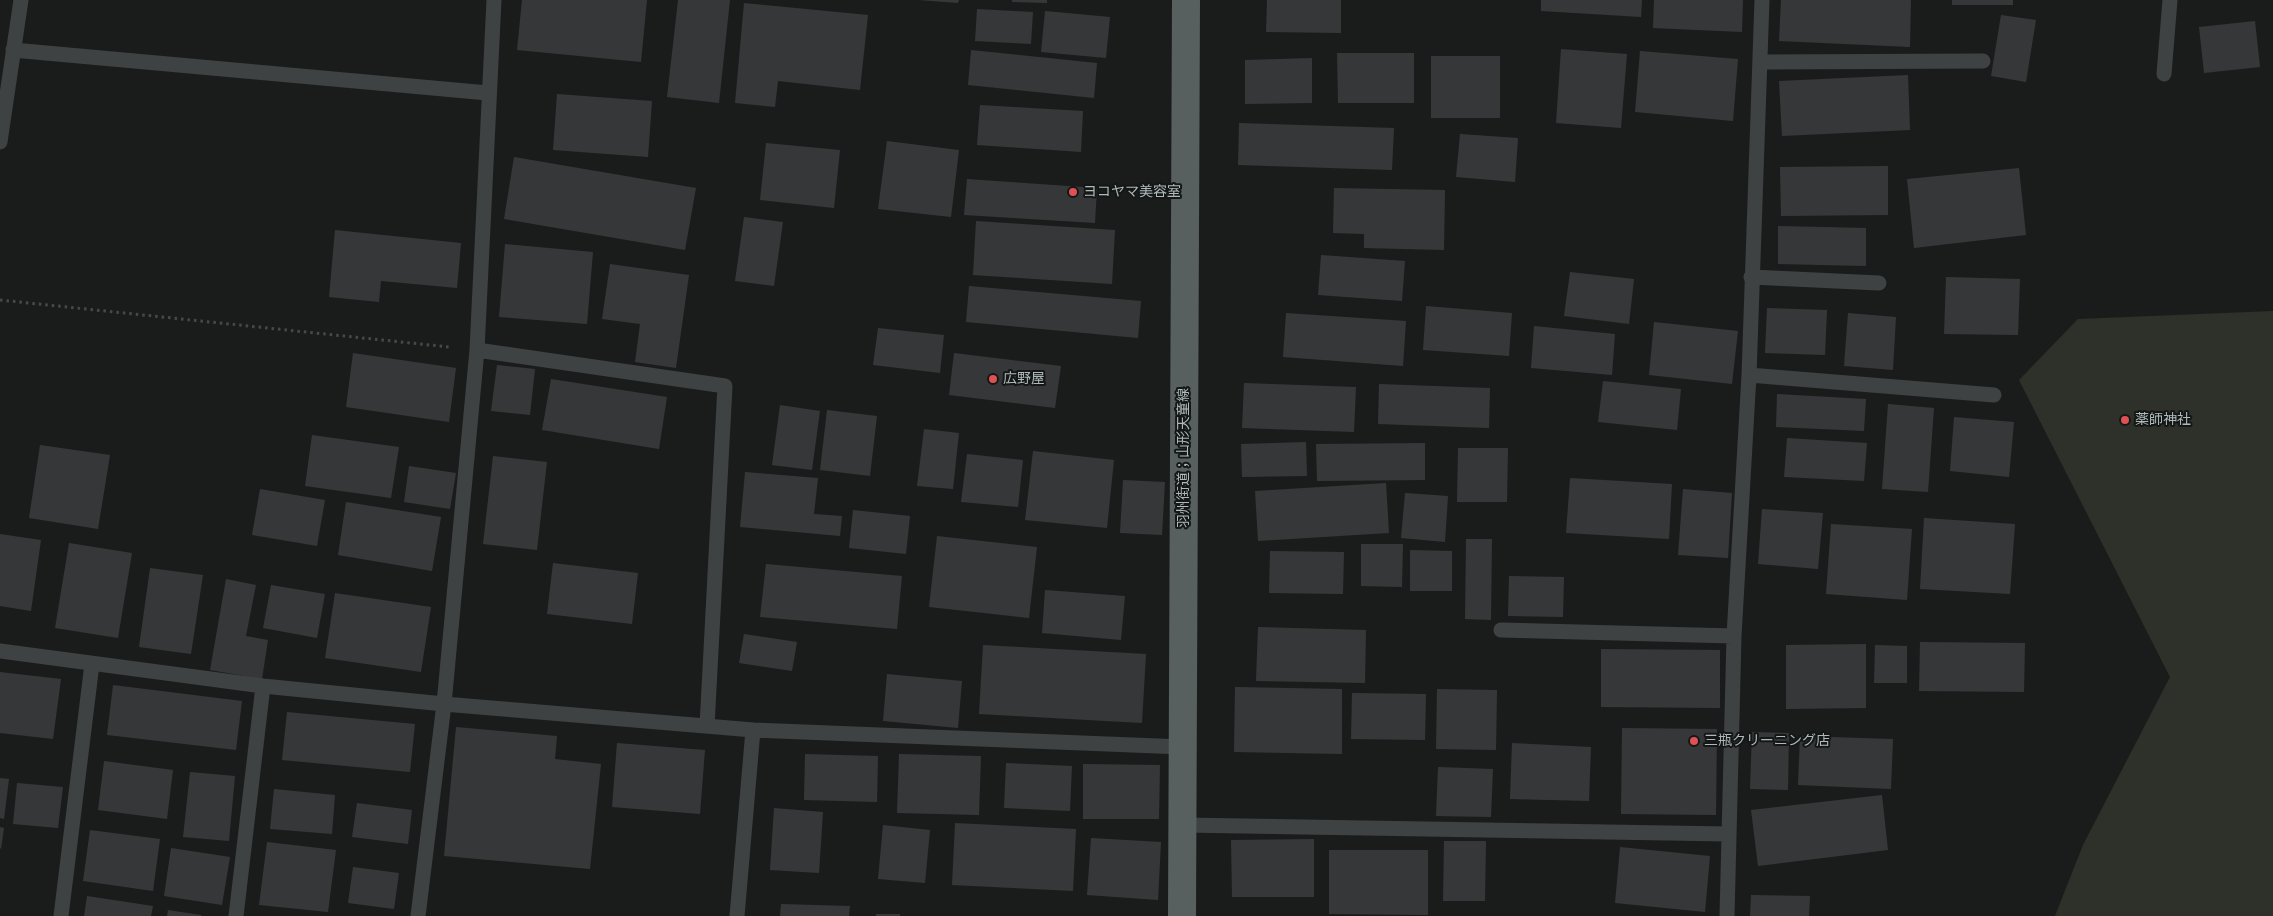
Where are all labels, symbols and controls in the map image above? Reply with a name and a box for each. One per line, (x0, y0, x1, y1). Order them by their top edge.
place label: ヨコヤマ美容室 (1083, 184, 1181, 200)
marker: ヨコヤマ美容室 (1067, 186, 1079, 198)
place label: 広野屋 (1003, 371, 1045, 387)
marker: 広野屋 (987, 373, 999, 385)
street label: 羽州街道；山形天童線 (1176, 388, 1192, 528)
place label: 薬師神社 (2135, 412, 2191, 428)
marker: 薬師神社 (2119, 414, 2131, 426)
place label: 三瓶クリーニング店 (1704, 733, 1830, 749)
marker: 三瓶クリーニング店 (1688, 735, 1700, 747)

